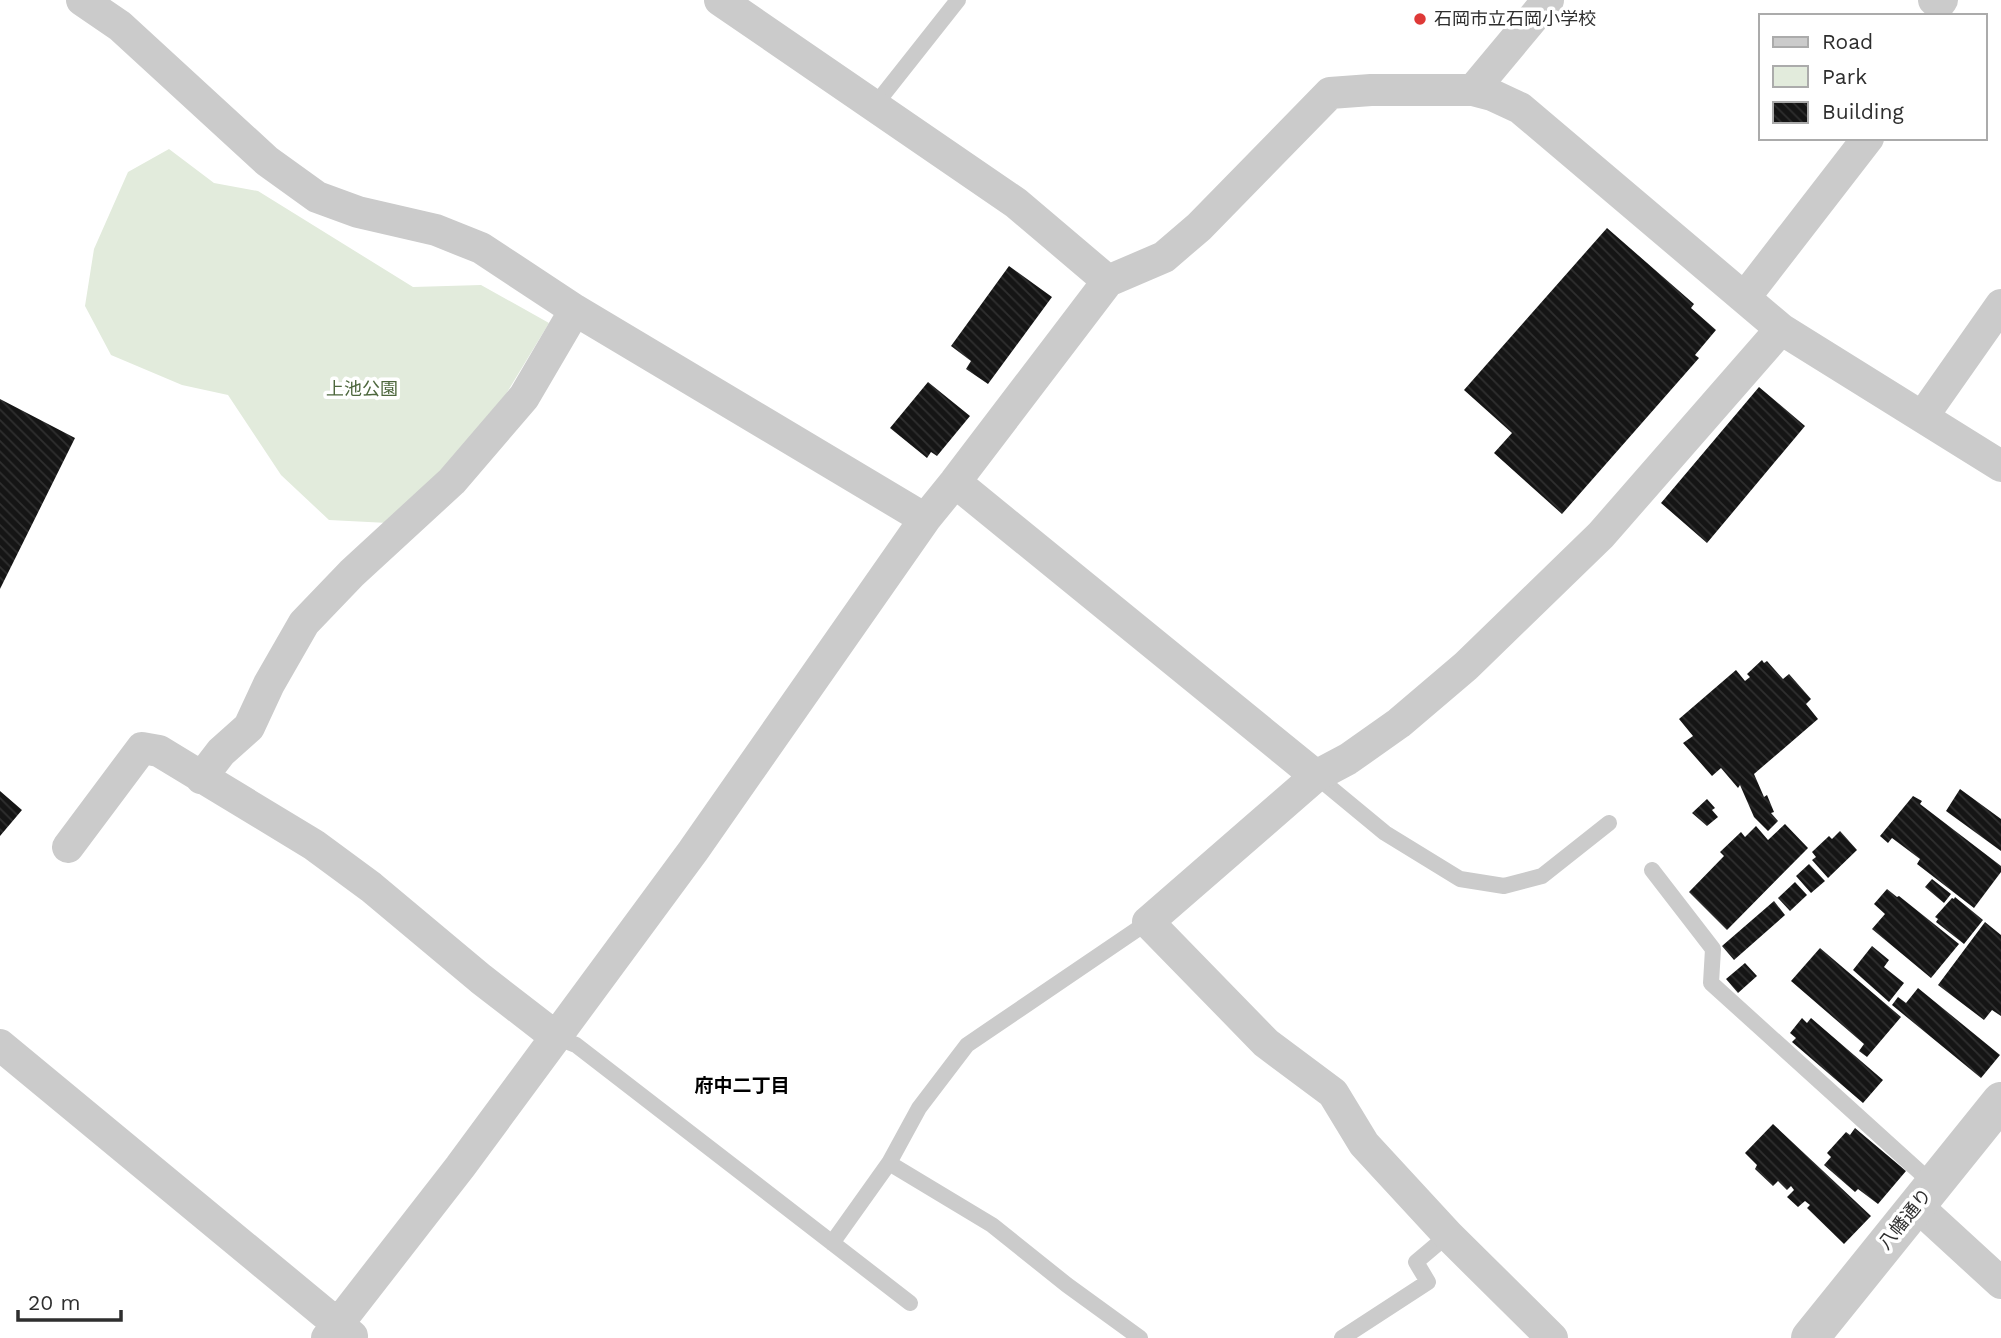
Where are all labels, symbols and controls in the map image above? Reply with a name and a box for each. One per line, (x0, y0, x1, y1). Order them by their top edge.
place label: 石岡市立石岡小学校 (1434, 8, 1596, 29)
marker: 石岡市立石岡小学校 (1412, 11, 1428, 27)
legend (1759, 14, 1987, 140)
text: Road (1822, 29, 1873, 54)
text: Park (1822, 64, 1867, 89)
text: Building (1822, 99, 1904, 124)
park label: 上池公園 (326, 378, 398, 399)
district label: 府中二丁目 (694, 1074, 790, 1097)
street label: 八幡通り (1874, 1184, 1935, 1253)
scale bar (18, 1278, 121, 1322)
text: 20 m (28, 1290, 80, 1315)

